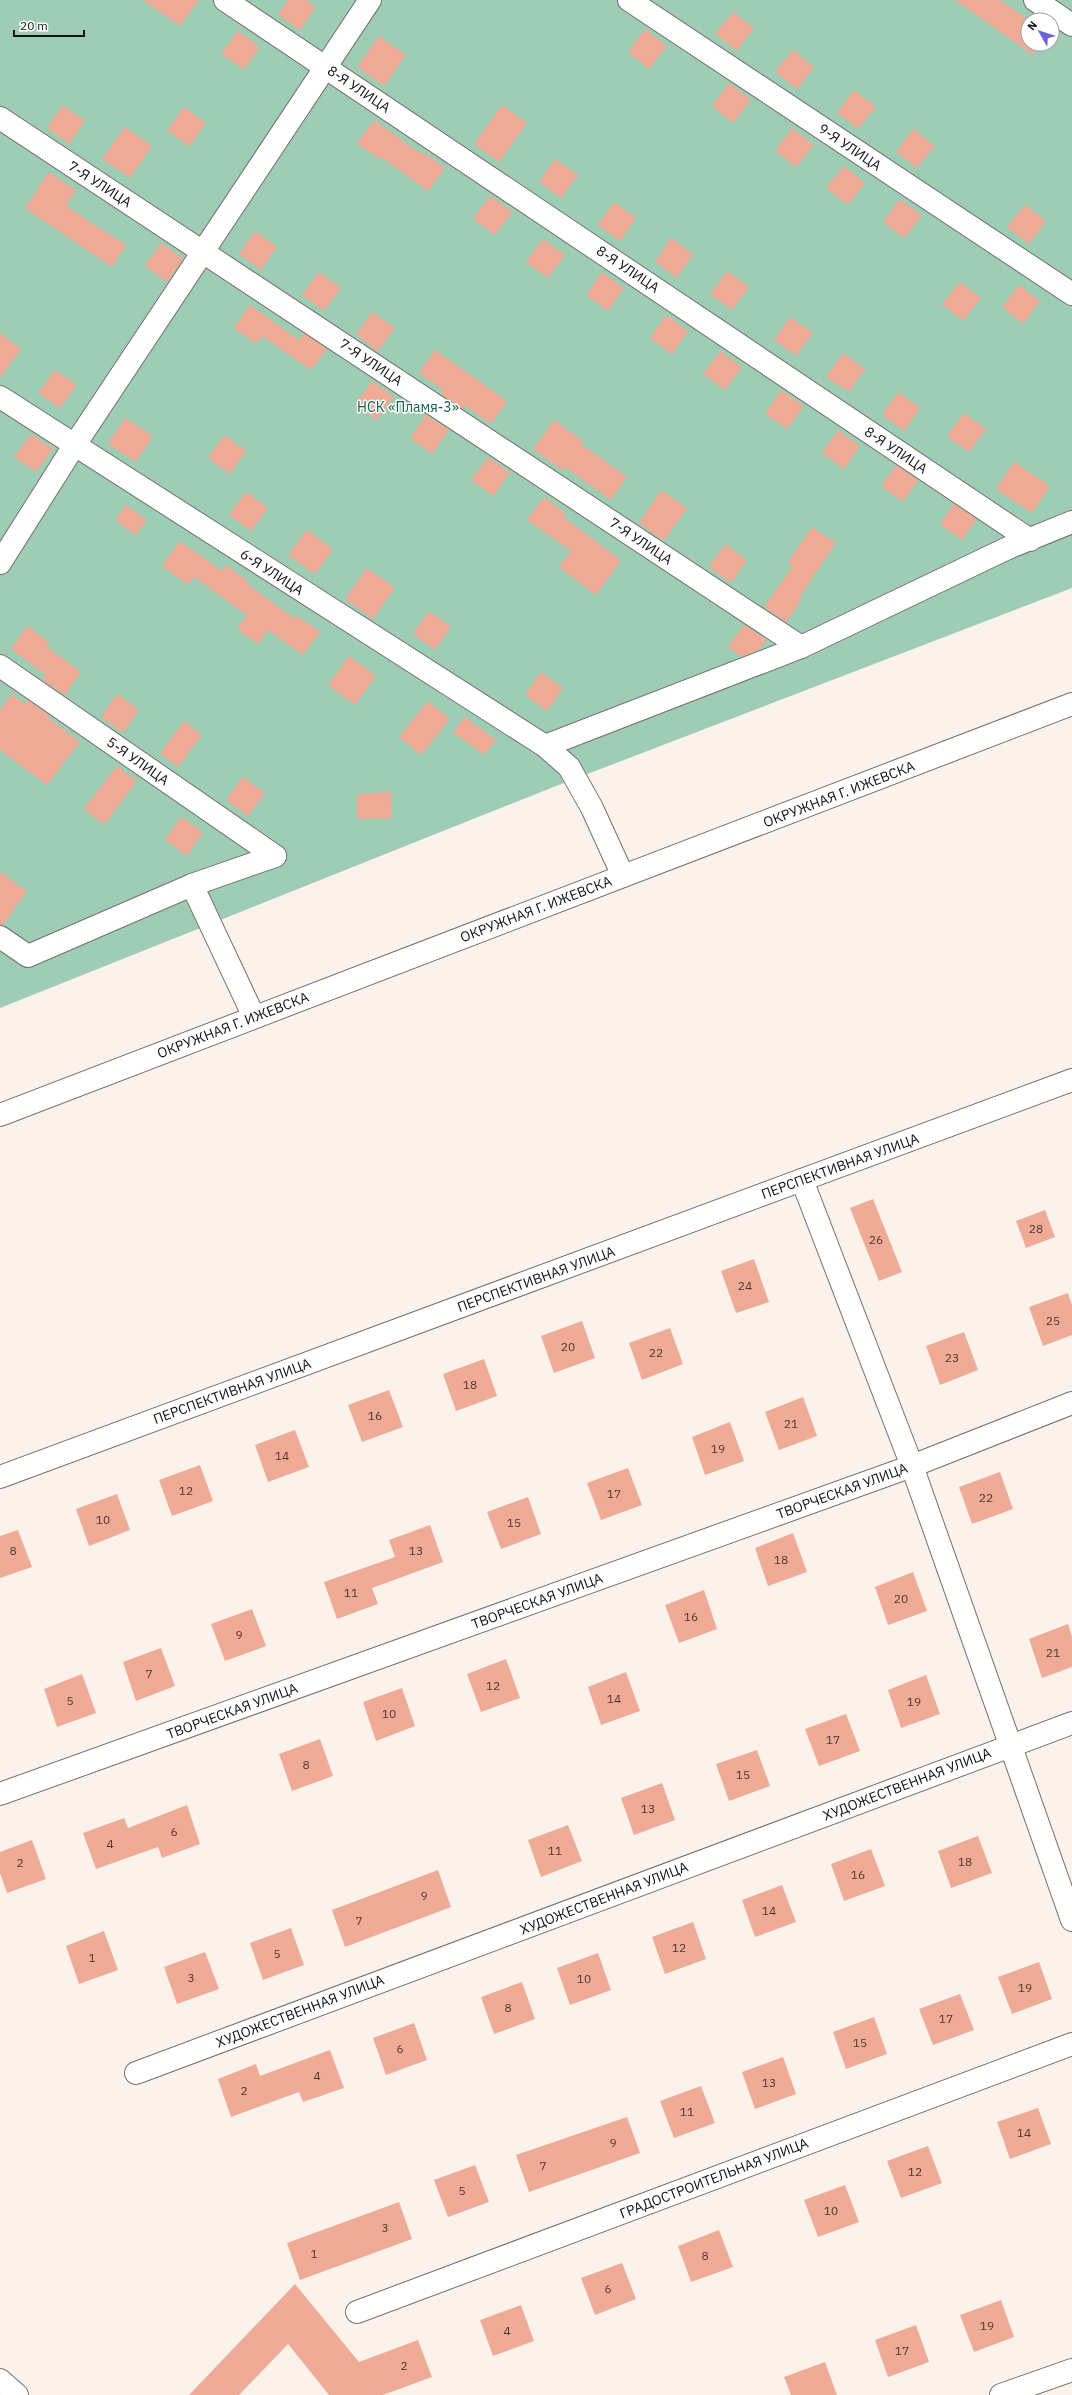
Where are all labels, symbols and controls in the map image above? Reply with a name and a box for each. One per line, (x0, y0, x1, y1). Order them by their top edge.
scale bar (14, 12, 84, 38)
north arrow (1020, 12, 1060, 52)
text: 20 m (20, 18, 48, 33)
text: N (1024, 18, 1040, 33)
street label: 8-Я УЛИЦА (324, 61, 394, 117)
street label: 9-Я УЛИЦА (815, 119, 885, 175)
street label: 7-Я УЛИЦА (65, 157, 135, 211)
street label: 8-Я УЛИЦА (593, 241, 663, 297)
street label: 7-Я УЛИЦА (336, 334, 406, 390)
park label: НСК «Пламя-3» (357, 398, 459, 416)
street label: 8-Я УЛИЦА (861, 422, 931, 478)
street label: 7-Я УЛИЦА (606, 513, 676, 569)
street label: 6-Я УЛИЦА (237, 545, 307, 599)
street label: 5-Я УЛИЦА (103, 733, 173, 789)
street label: ОКРУЖНАЯ Г. ИЖЕВСКА (761, 757, 917, 831)
street label: ОКРУЖНАЯ Г. ИЖЕВСКА (458, 872, 614, 946)
street label: ОКРУЖНАЯ Г. ИЖЕВСКА (155, 988, 311, 1062)
street label: ПЕРСПЕКТИВНАЯ УЛИЦА (759, 1129, 921, 1203)
house number: 28 (1029, 1221, 1043, 1236)
house number: 26 (869, 1232, 883, 1247)
street label: ПЕРСПЕКТИВНАЯ УЛИЦА (455, 1242, 617, 1316)
house number: 24 (738, 1278, 752, 1293)
house number: 25 (1046, 1313, 1060, 1328)
house number: 20 (561, 1339, 575, 1354)
house number: 22 (649, 1345, 663, 1360)
house number: 23 (945, 1350, 959, 1365)
street label: ПЕРСПЕКТИВНАЯ УЛИЦА (151, 1354, 313, 1428)
house number: 18 (463, 1377, 477, 1392)
house number: 16 (368, 1408, 382, 1423)
house number: 21 (784, 1416, 798, 1431)
house number: 19 (711, 1441, 725, 1456)
house number: 14 (275, 1448, 289, 1463)
street label: ТВОРЧЕСКАЯ УЛИЦА (774, 1459, 910, 1523)
house number: 12 (179, 1483, 193, 1498)
house number: 17 (607, 1486, 621, 1501)
house number: 22 (979, 1490, 993, 1505)
house number: 10 (96, 1512, 110, 1527)
house number: 15 (507, 1515, 521, 1530)
house number: 8 (9, 1543, 17, 1558)
house number: 13 (409, 1543, 423, 1558)
house number: 18 (774, 1552, 788, 1567)
street label: ТВОРЧЕСКАЯ УЛИЦА (469, 1569, 605, 1633)
house number: 11 (344, 1585, 358, 1600)
house number: 20 (894, 1591, 908, 1606)
house number: 16 (684, 1609, 698, 1624)
house number: 9 (235, 1627, 243, 1642)
house number: 21 (1046, 1645, 1060, 1660)
house number: 7 (145, 1666, 153, 1681)
house number: 12 (486, 1678, 500, 1693)
street label: ТВОРЧЕСКАЯ УЛИЦА (164, 1679, 300, 1743)
house number: 14 (607, 1691, 621, 1706)
house number: 5 (66, 1693, 74, 1708)
house number: 19 (907, 1694, 921, 1709)
house number: 10 (382, 1706, 396, 1721)
house number: 17 (826, 1732, 840, 1747)
street label: ХУДОЖЕСТВЕННАЯ УЛИЦА (820, 1744, 994, 1824)
house number: 8 (302, 1757, 310, 1772)
house number: 15 (736, 1767, 750, 1782)
house number: 13 (641, 1801, 655, 1816)
house number: 6 (170, 1824, 178, 1839)
house number: 4 (106, 1836, 114, 1851)
house number: 11 (548, 1843, 562, 1858)
house number: 18 (958, 1854, 972, 1869)
house number: 2 (16, 1855, 24, 1870)
street label: ХУДОЖЕСТВЕННАЯ УЛИЦА (517, 1858, 691, 1938)
house number: 16 (851, 1867, 865, 1882)
house number: 9 (420, 1888, 428, 1903)
house number: 14 (762, 1903, 776, 1918)
house number: 7 (355, 1913, 363, 1928)
house number: 12 (672, 1940, 686, 1955)
house number: 5 (273, 1946, 281, 1961)
house number: 1 (88, 1950, 96, 1965)
house number: 3 (187, 1970, 195, 1985)
street label: ХУДОЖЕСТВЕННАЯ УЛИЦА (213, 1971, 387, 2051)
house number: 10 (577, 1971, 591, 1986)
house number: 19 (1018, 1980, 1032, 1995)
house number: 8 (504, 2000, 512, 2015)
house number: 17 (939, 2011, 953, 2026)
house number: 15 (853, 2035, 867, 2050)
house number: 6 (396, 2041, 404, 2056)
house number: 4 (313, 2068, 321, 2083)
house number: 13 (762, 2075, 776, 2090)
house number: 2 (240, 2083, 248, 2098)
house number: 11 (680, 2104, 694, 2119)
house number: 14 (1017, 2125, 1031, 2140)
street label: ГРАДОСТРОИТЕЛЬНАЯ УЛИЦА (617, 2134, 811, 2222)
house number: 9 (609, 2135, 617, 2150)
house number: 7 (539, 2158, 547, 2173)
house number: 12 (908, 2164, 922, 2179)
house number: 5 (458, 2183, 466, 2198)
house number: 10 (824, 2203, 838, 2218)
house number: 3 (381, 2220, 389, 2235)
house number: 1 (310, 2246, 318, 2261)
house number: 8 (701, 2248, 709, 2263)
house number: 6 (604, 2281, 612, 2296)
house number: 19 (980, 2318, 994, 2333)
house number: 4 (503, 2323, 511, 2338)
house number: 17 (895, 2343, 909, 2358)
house number: 2 (400, 2358, 408, 2373)

